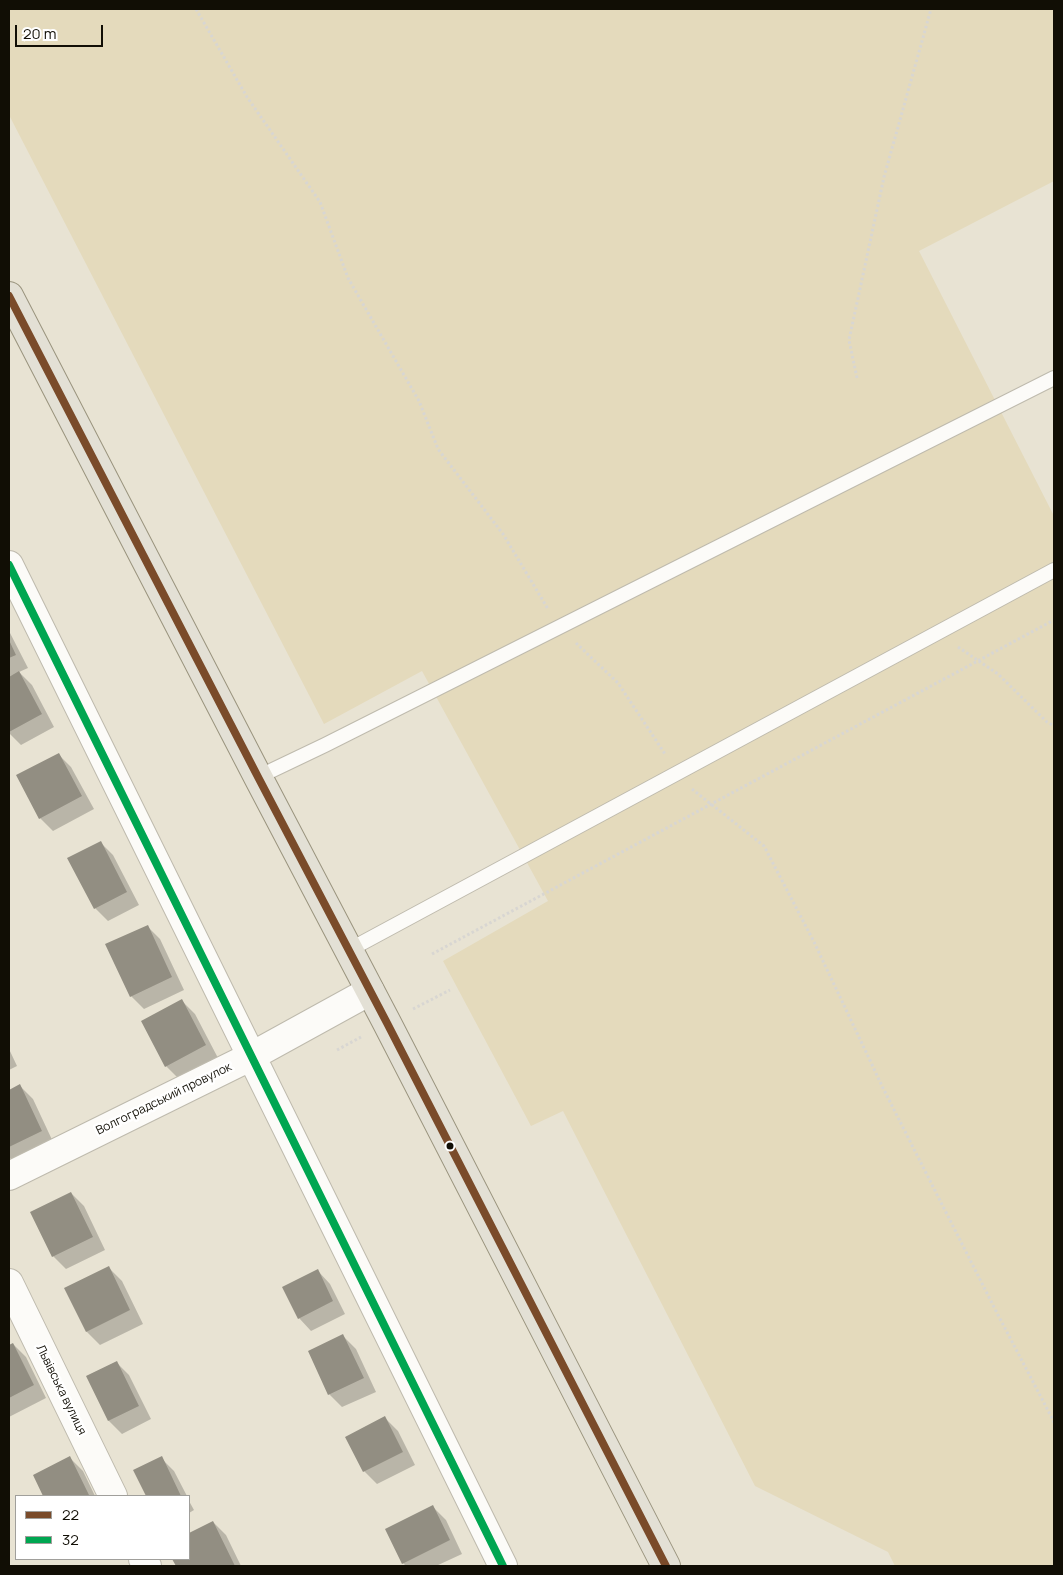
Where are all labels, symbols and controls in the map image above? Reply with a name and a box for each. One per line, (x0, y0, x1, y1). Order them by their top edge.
scale bar (18, 15, 105, 47)
text: 20 m (23, 23, 56, 44)
street label: Волгоградський провулок (94, 1060, 234, 1138)
unlabelled marker (445, 1141, 455, 1151)
street label: Львівська вулиця (33, 1343, 89, 1437)
legend (15, 1495, 190, 1560)
text: 22 (62, 1504, 79, 1525)
text: 32 (62, 1529, 79, 1550)

